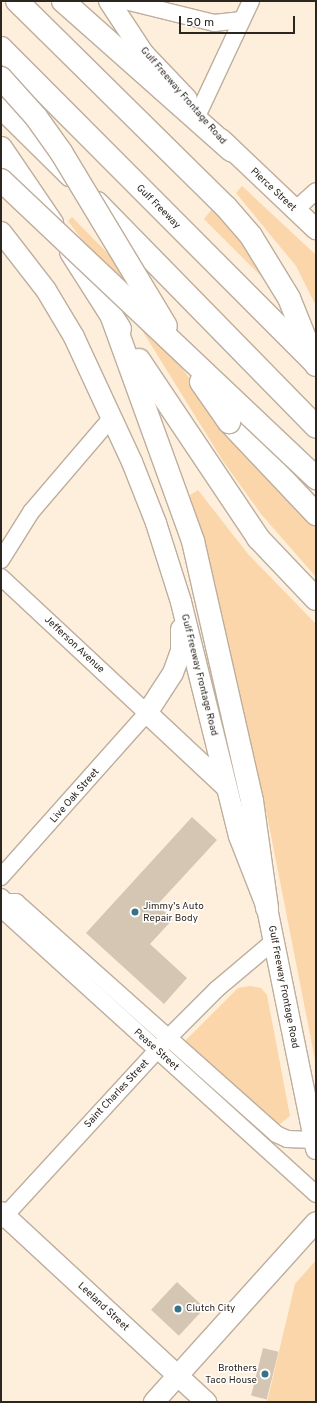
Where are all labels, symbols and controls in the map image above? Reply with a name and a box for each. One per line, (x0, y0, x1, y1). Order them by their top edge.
scale bar (181, 8, 297, 34)
text: 50 m (186, 15, 214, 31)
street label: Gulf Freeway Frontage Road (137, 45, 229, 147)
street label: Pierce Street (248, 166, 298, 214)
street label: Gulf Freeway (133, 182, 183, 232)
street label: Gulf Freeway Frontage Road (178, 613, 220, 737)
street label: Jefferson Avenue (41, 614, 107, 676)
street label: Live Oak Street (48, 766, 102, 826)
place label: Jimmy's Auto Repair Body (143, 900, 204, 924)
marker: Jimmy's Auto Repair Body (130, 907, 140, 917)
street label: Gulf Freeway Frontage Road (265, 924, 301, 1050)
street label: Pease Street (131, 1027, 181, 1073)
street label: Saint Charles Street (82, 1057, 152, 1131)
street label: Leeland Street (75, 1280, 131, 1334)
place label: Clutch City (186, 1303, 235, 1315)
marker: Clutch City (173, 1304, 183, 1314)
place label: Brothers Taco House (205, 1362, 257, 1386)
marker: Brothers Taco House (260, 1369, 270, 1379)

